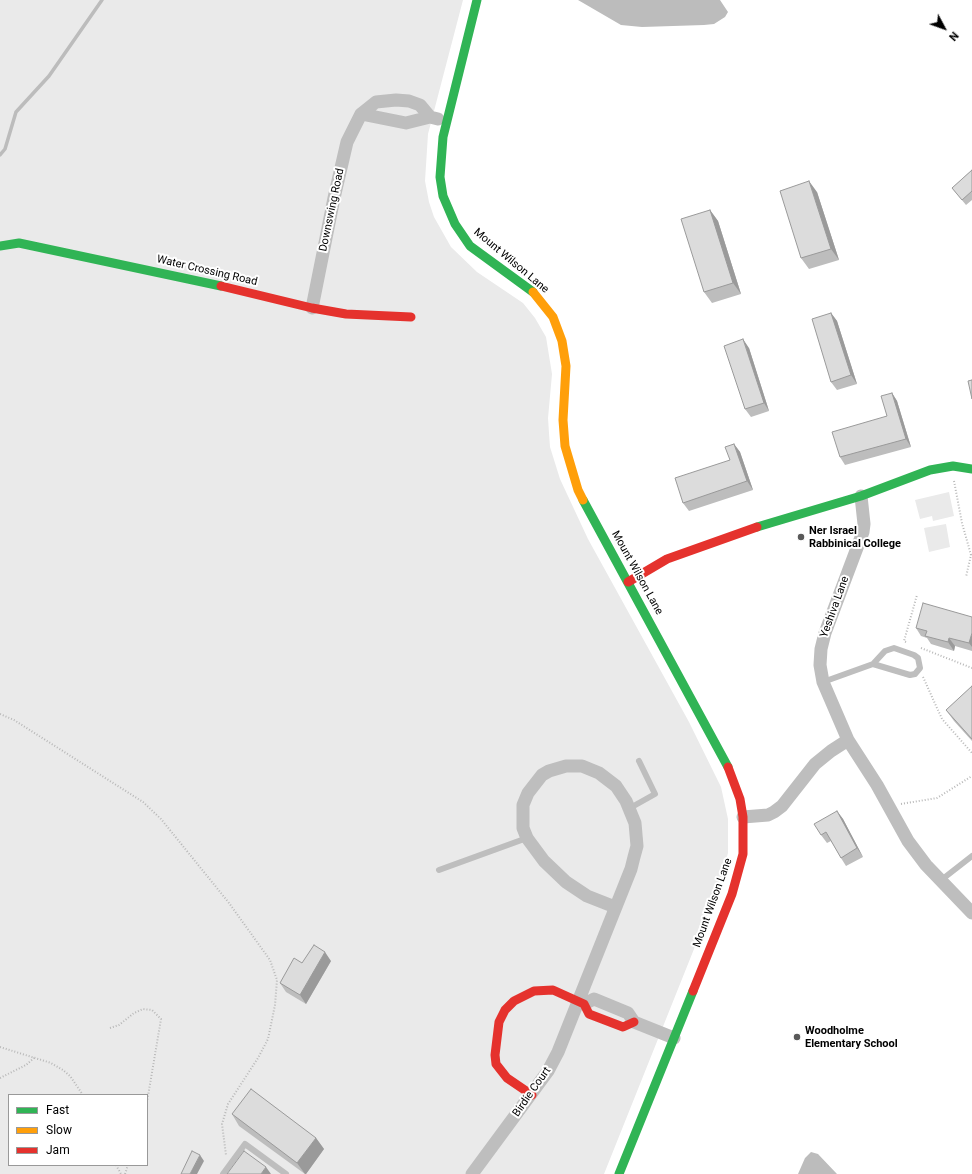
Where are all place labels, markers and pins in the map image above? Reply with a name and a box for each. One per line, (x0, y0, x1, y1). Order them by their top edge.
place label: Ner Israel Rabbinical College (809, 524, 901, 550)
marker: Ner Israel Rabbinical College (796, 532, 806, 542)
place label: Woodholme Elementary School (805, 1024, 898, 1050)
marker: Woodholme Elementary School (792, 1032, 802, 1042)

